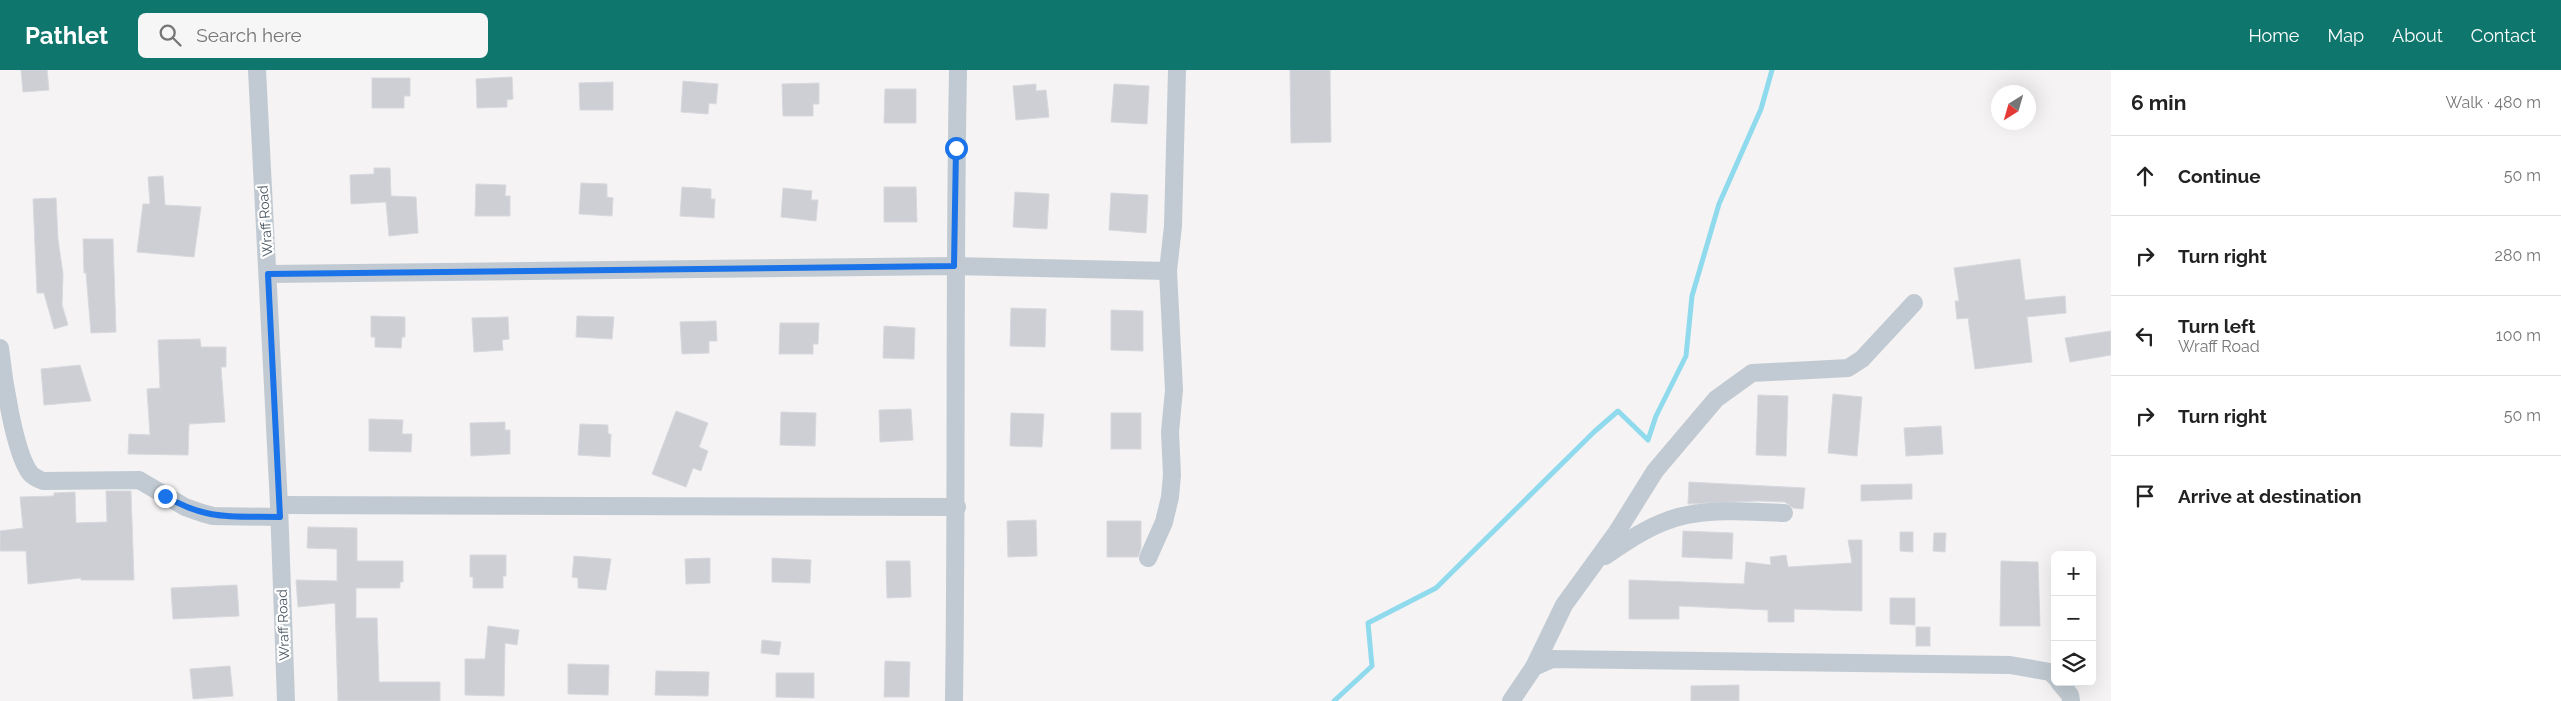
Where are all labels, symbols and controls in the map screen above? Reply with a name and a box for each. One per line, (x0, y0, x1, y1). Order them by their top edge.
search box (138, 13, 488, 58)
text: Pathlet (25, 21, 108, 50)
icon: search (156, 21, 184, 49)
text: Search here (196, 24, 302, 46)
text: Home (2248, 25, 2299, 46)
text: Map (2327, 25, 2364, 46)
text: About (2392, 25, 2443, 46)
text: Contact (2471, 25, 2536, 46)
north arrow (1991, 85, 2036, 130)
text: 6 min (2131, 90, 2186, 115)
text: Walk · 480 m (2446, 93, 2541, 112)
route start (945, 137, 968, 160)
icon: ahead (2131, 162, 2159, 190)
text: Continue (2178, 165, 2261, 187)
text: 50 m (2504, 166, 2541, 185)
street label: Wraff Road (255, 185, 275, 257)
icon: right (2131, 242, 2159, 270)
text: Turn right (2178, 245, 2267, 267)
text: 280 m (2495, 246, 2541, 265)
text: Turn left (2178, 315, 2255, 337)
icon: left (2131, 322, 2159, 350)
text: 100 m (2496, 326, 2541, 345)
text: Wraff Road (2178, 337, 2260, 356)
icon: right (2131, 402, 2159, 430)
text: Turn right (2178, 405, 2267, 427)
text: 50 m (2504, 406, 2541, 425)
icon: arrive (2131, 482, 2159, 510)
route end (154, 485, 177, 508)
text: Arrive at destination (2178, 485, 2362, 507)
map controls (2051, 551, 2096, 686)
button: + (2051, 551, 2096, 596)
street label: Wraff Road (274, 589, 292, 661)
button: − (2051, 596, 2096, 641)
button: layers (2051, 641, 2096, 686)

